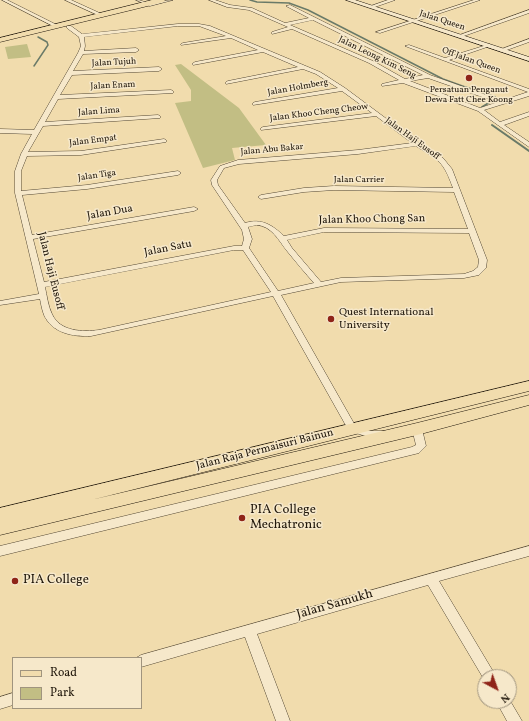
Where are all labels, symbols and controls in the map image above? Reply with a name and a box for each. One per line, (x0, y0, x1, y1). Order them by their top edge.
street label: Jalan Queen (418, 9, 466, 33)
street label: Jalan Leong Kim Seng (336, 34, 418, 82)
street label: Off Jalan Queen (440, 45, 502, 77)
street label: Jalan Tujuh (91, 56, 137, 70)
marker: Persatuan Penganut Dewa Fatt Chee Koong (464, 73, 474, 83)
street label: Jalan Holmberg (267, 77, 329, 99)
street label: Jalan Enam (90, 79, 136, 93)
place label: Persatuan Penganut Dewa Fatt Chee Koong (425, 85, 513, 106)
street label: Jalan Khoo Cheng Cheow (269, 102, 369, 124)
street label: Jalan Lima (78, 105, 120, 119)
street label: Jalan Haji Eusoff (382, 115, 442, 163)
street label: Jalan Empat (69, 133, 117, 149)
street label: Jalan Abu Bakar (240, 142, 304, 158)
street label: Jalan Tiga (77, 168, 117, 184)
street label: Jalan Carrier (334, 175, 384, 185)
street label: Jalan Dua (86, 202, 134, 224)
street label: Jalan Khoo Chong San (319, 212, 425, 228)
street label: Jalan Haji Eusoff (34, 231, 66, 311)
street label: Jalan Satu (143, 238, 193, 260)
place label: Quest International University (339, 306, 434, 332)
marker: Quest International University (326, 314, 336, 324)
street label: Jalan Raja Permaisuri Bainun (195, 427, 335, 473)
place label: PIA College Mechatronic (250, 503, 322, 534)
marker: PIA College Mechatronic (237, 513, 247, 523)
place label: PIA College (23, 573, 89, 589)
marker: PIA College (10, 576, 20, 586)
street label: Jalan Samukh (295, 587, 375, 623)
legend (12, 657, 142, 709)
text: Road (50, 665, 77, 681)
north arrow (477, 669, 517, 709)
text: Park (50, 685, 75, 701)
text: N (497, 689, 512, 706)

